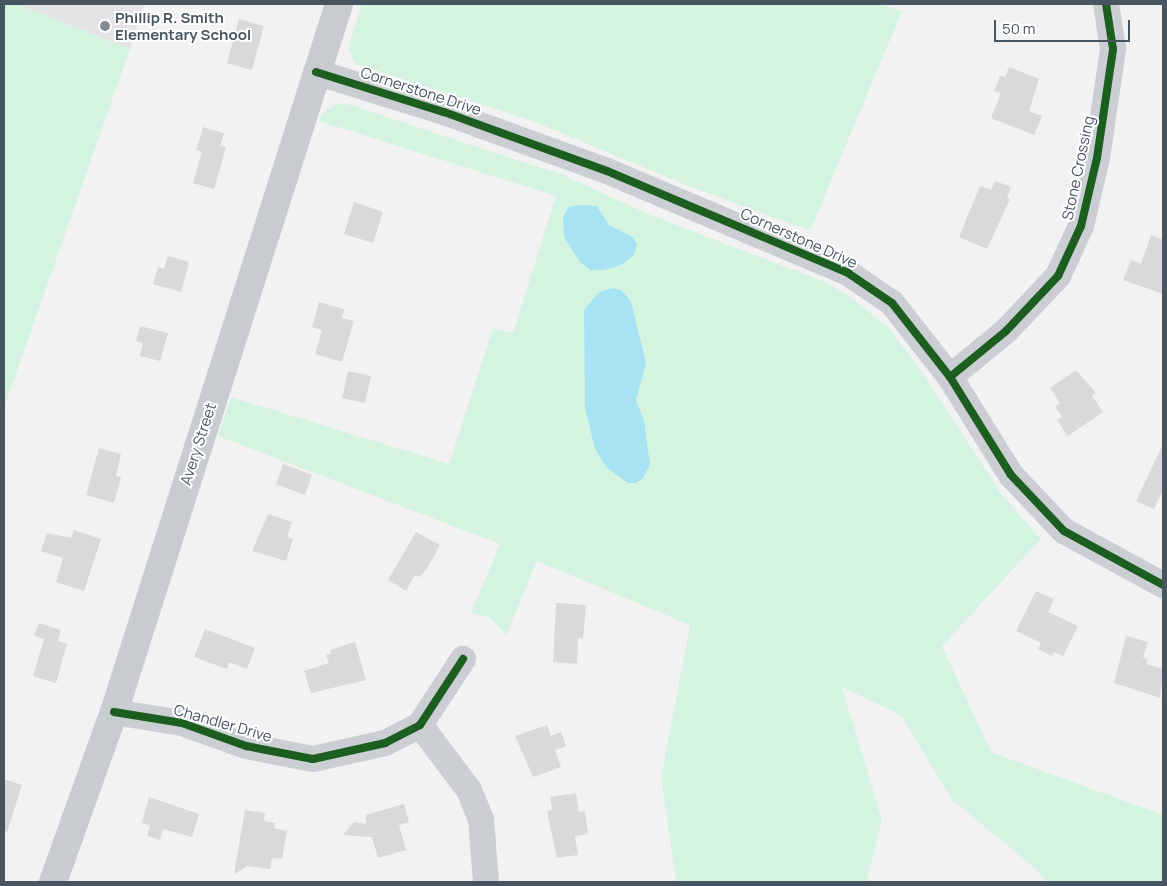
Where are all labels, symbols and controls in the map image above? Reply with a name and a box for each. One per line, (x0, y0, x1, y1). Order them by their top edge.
place label: Phillip R. Smith Elementary School (115, 8, 251, 43)
scale bar (997, 10, 1133, 42)
text: 50 m (1002, 18, 1036, 39)
marker: Phillip R. Smith Elementary School (99, 20, 111, 32)
street label: Cornerstone Drive (358, 63, 484, 119)
street label: Stone Crossing (1058, 114, 1098, 222)
street label: Cornerstone Drive (738, 204, 860, 272)
street label: Avery Street (176, 401, 220, 487)
street label: Chandler Drive (172, 700, 274, 746)

